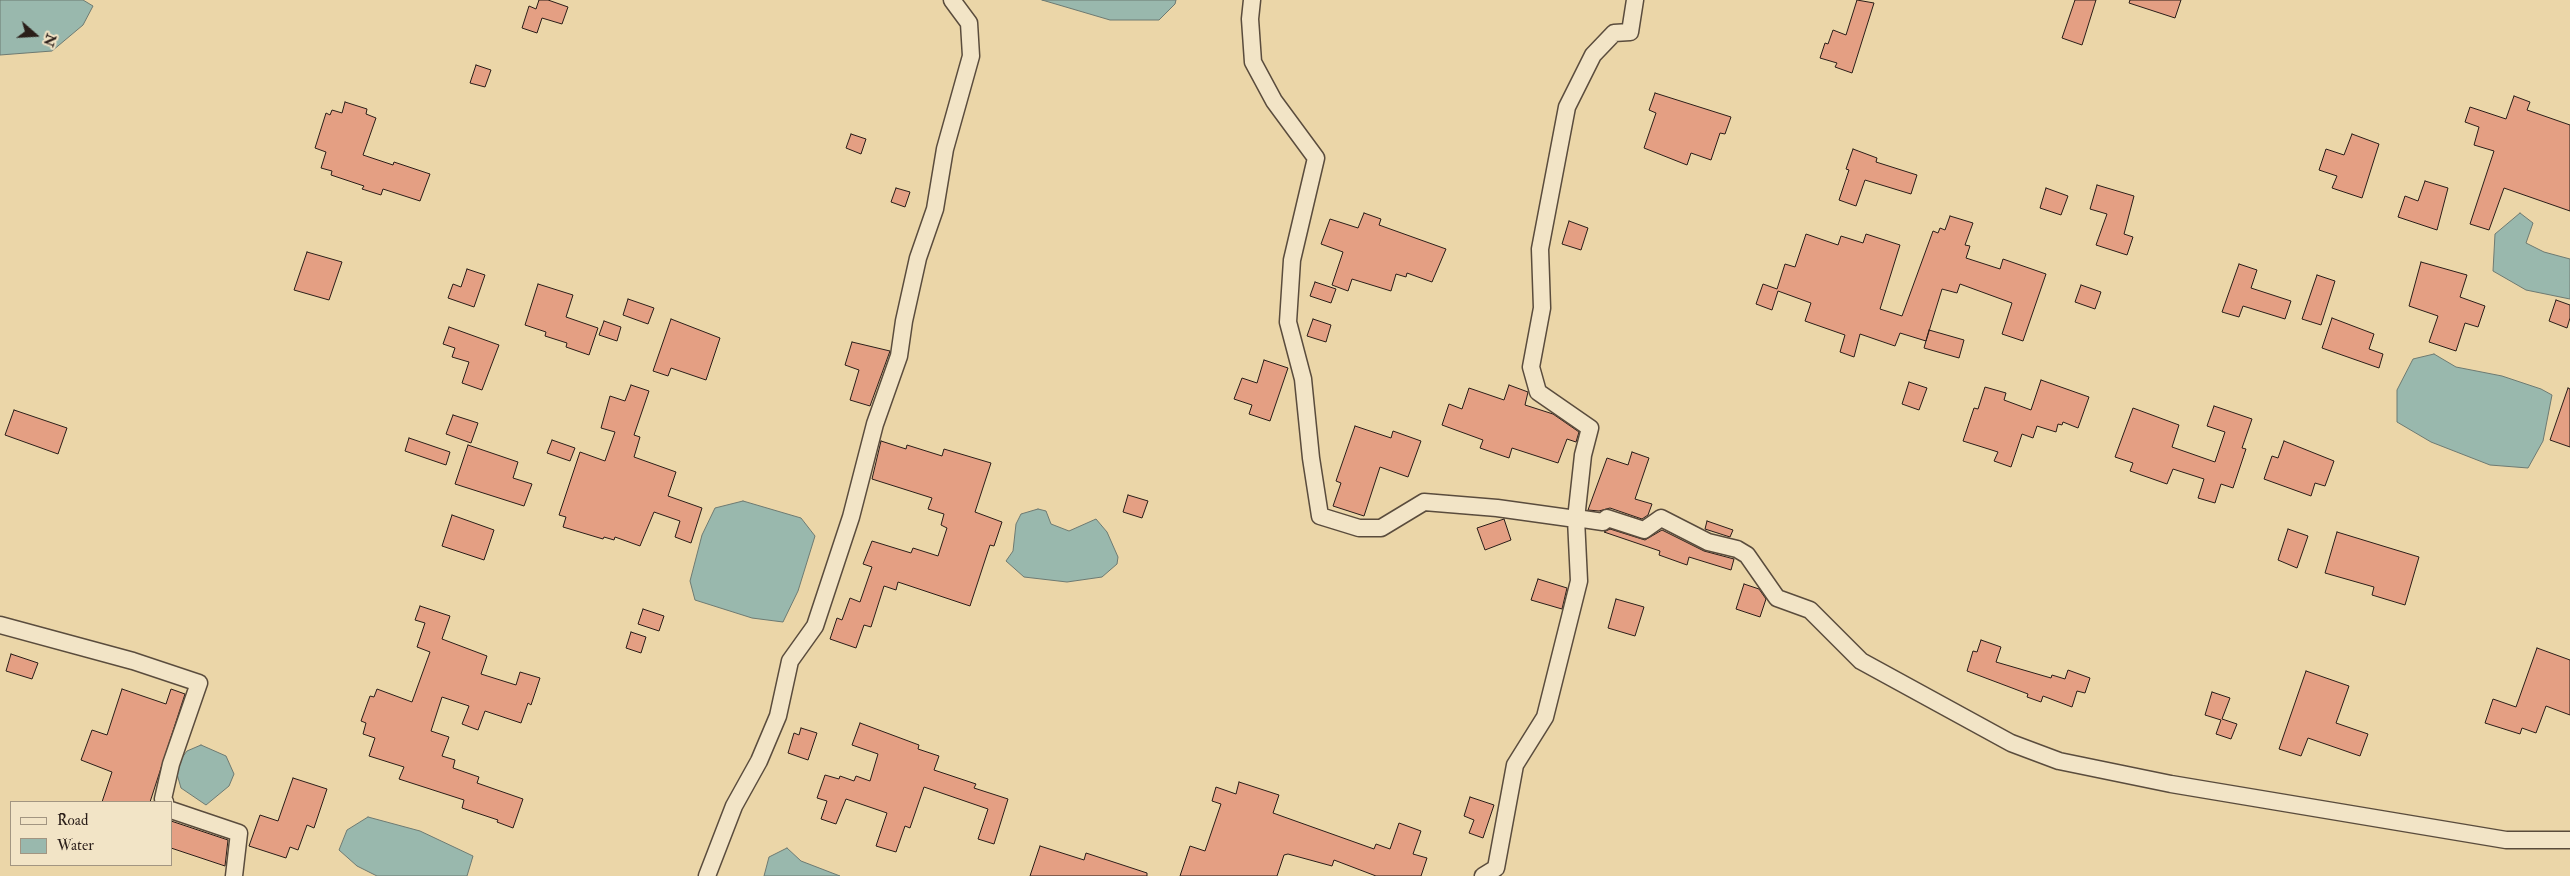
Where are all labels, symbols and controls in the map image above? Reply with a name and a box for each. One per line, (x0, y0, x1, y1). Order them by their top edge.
north arrow (10, 10, 60, 60)
text: N (40, 31, 60, 49)
legend (10, 801, 172, 866)
text: Road (57, 811, 88, 830)
text: Water (57, 836, 94, 855)

